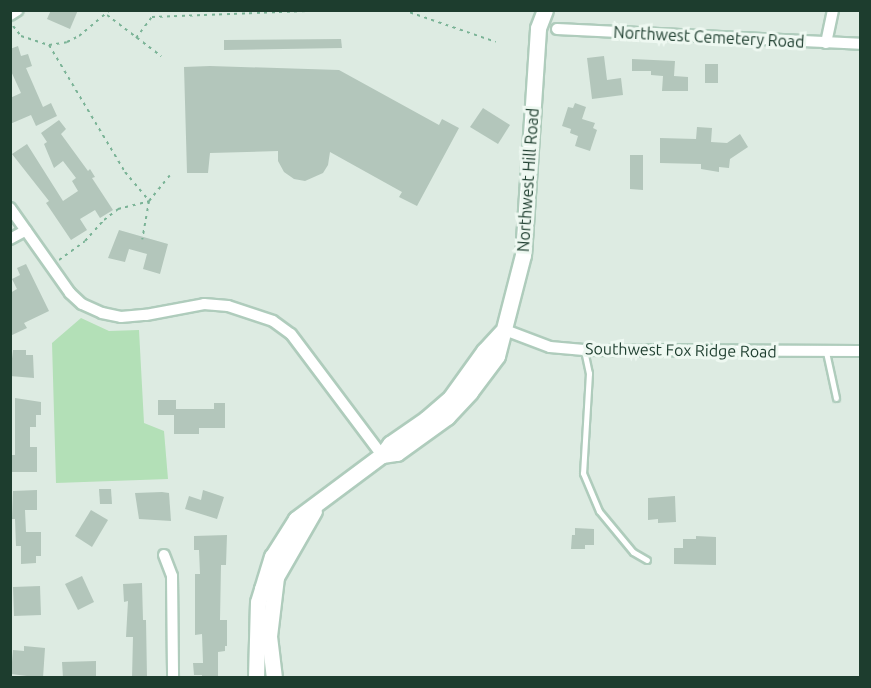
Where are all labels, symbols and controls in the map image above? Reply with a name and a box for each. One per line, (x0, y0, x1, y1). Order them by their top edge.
street label: Northwest Cemetery Road (613, 22, 805, 52)
street label: Northwest Hill Road (513, 107, 543, 253)
street label: Southwest Fox Ridge Road (585, 339, 777, 361)

